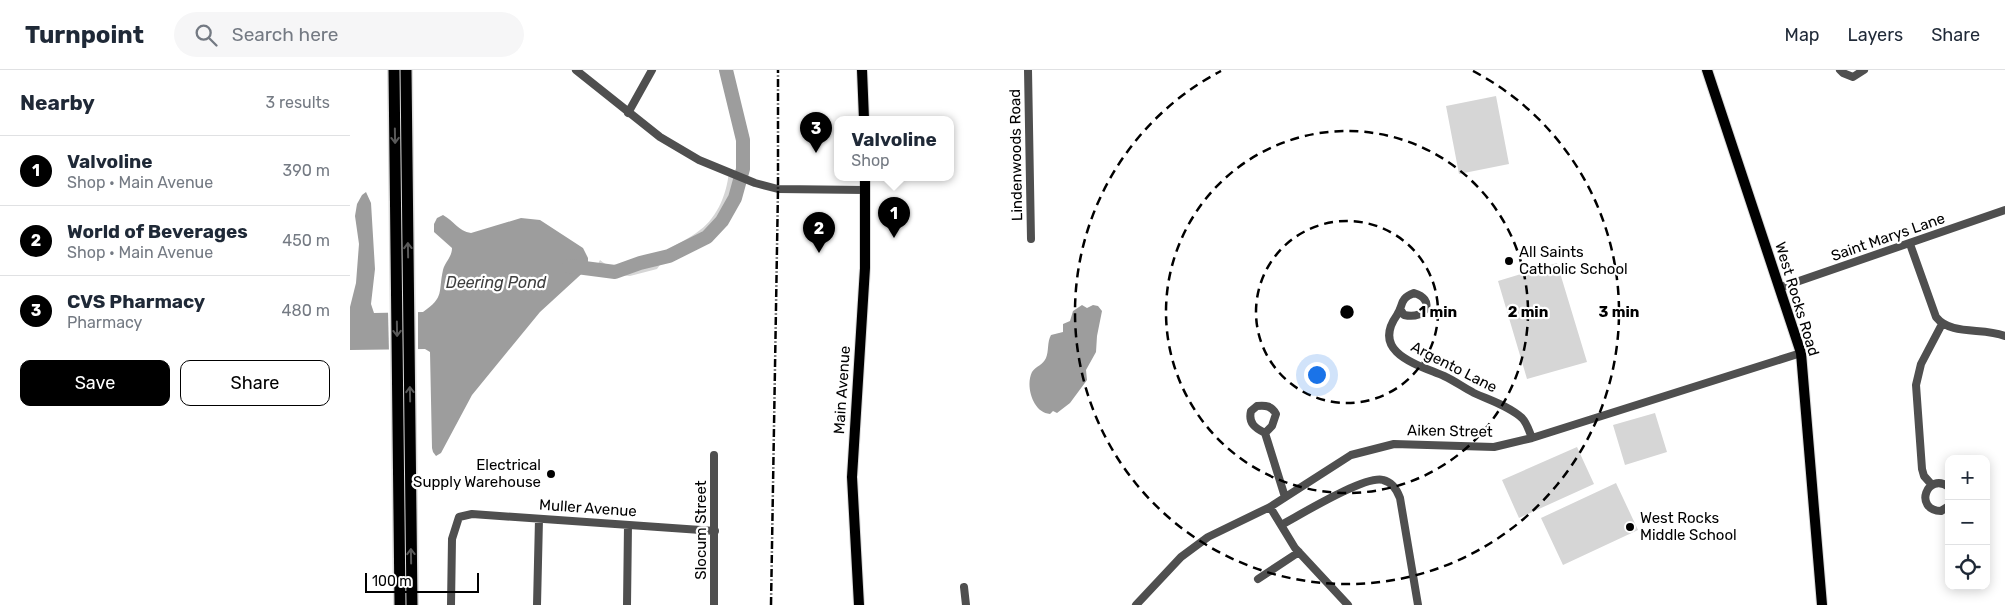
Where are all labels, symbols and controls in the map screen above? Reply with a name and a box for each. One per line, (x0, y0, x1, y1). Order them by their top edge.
search box (174, 12, 524, 57)
text: Turnpoint (25, 21, 144, 49)
icon: search (192, 21, 220, 49)
text: Search here (232, 23, 338, 46)
text: Map (1785, 24, 1820, 46)
text: Layers (1848, 24, 1903, 46)
text: Share (1931, 24, 1980, 46)
street label: Lindenwoods Road (1006, 89, 1026, 221)
text: Nearby (20, 90, 95, 115)
text: 3 results (265, 93, 330, 112)
pin: 3 (800, 112, 832, 153)
popup (834, 116, 954, 181)
one-way arrow (390, 128, 399, 144)
text: Valvoline (851, 128, 937, 151)
text: Valvoline (67, 150, 153, 173)
text: Shop (851, 151, 890, 170)
text: 1 (32, 161, 40, 180)
text: 390 m (283, 161, 330, 180)
text: Shop · Main Avenue (67, 173, 213, 192)
pin: 1 (878, 197, 910, 238)
street label: Saint Marys Lane (1829, 209, 1947, 265)
pin: 2 (803, 212, 835, 253)
text: World of Beverages (67, 220, 248, 243)
text: 2 (31, 231, 41, 250)
text: 450 m (282, 231, 330, 250)
street label: West Rocks Road (1771, 240, 1823, 358)
one-way arrow (403, 242, 413, 258)
text: Shop · Main Avenue (67, 243, 213, 262)
place label: All Saints Catholic School (1519, 243, 1628, 278)
marker: All Saints Catholic School (1503, 255, 1515, 267)
water label: Deering Pond (446, 273, 547, 292)
text: CVS Pharmacy (67, 290, 205, 313)
text: 3 (31, 301, 41, 320)
text: 480 m (282, 301, 330, 320)
centre of rings (1338, 303, 1356, 321)
text: 1 min (1419, 303, 1457, 321)
text: 2 min (1508, 303, 1548, 321)
text: 3 min (1599, 303, 1639, 321)
text: Pharmacy (67, 313, 142, 332)
one-way arrow (392, 320, 402, 337)
street label: Argento Lane (1408, 338, 1500, 396)
street label: Main Avenue (830, 345, 854, 435)
button: Save (20, 360, 170, 406)
button: Share (180, 360, 330, 406)
your location (1304, 362, 1330, 388)
one-way arrow (405, 386, 414, 402)
street label: Aiken Street (1407, 421, 1493, 441)
map controls (1945, 455, 1990, 590)
button: + (1945, 455, 1990, 500)
place label: Electrical Supply Warehouse (413, 456, 541, 491)
marker: Electrical Supply Warehouse (545, 468, 557, 480)
street label: Slocum Street (692, 480, 710, 580)
street label: Muller Avenue (539, 496, 637, 520)
button: − (1945, 500, 1990, 545)
place label: West Rocks Middle School (1640, 509, 1737, 544)
marker: West Rocks Middle School (1624, 521, 1636, 533)
button: locate (1945, 545, 1990, 590)
one-way arrow (406, 549, 416, 565)
scale bar (365, 570, 479, 593)
text: 100 m (372, 573, 412, 590)

